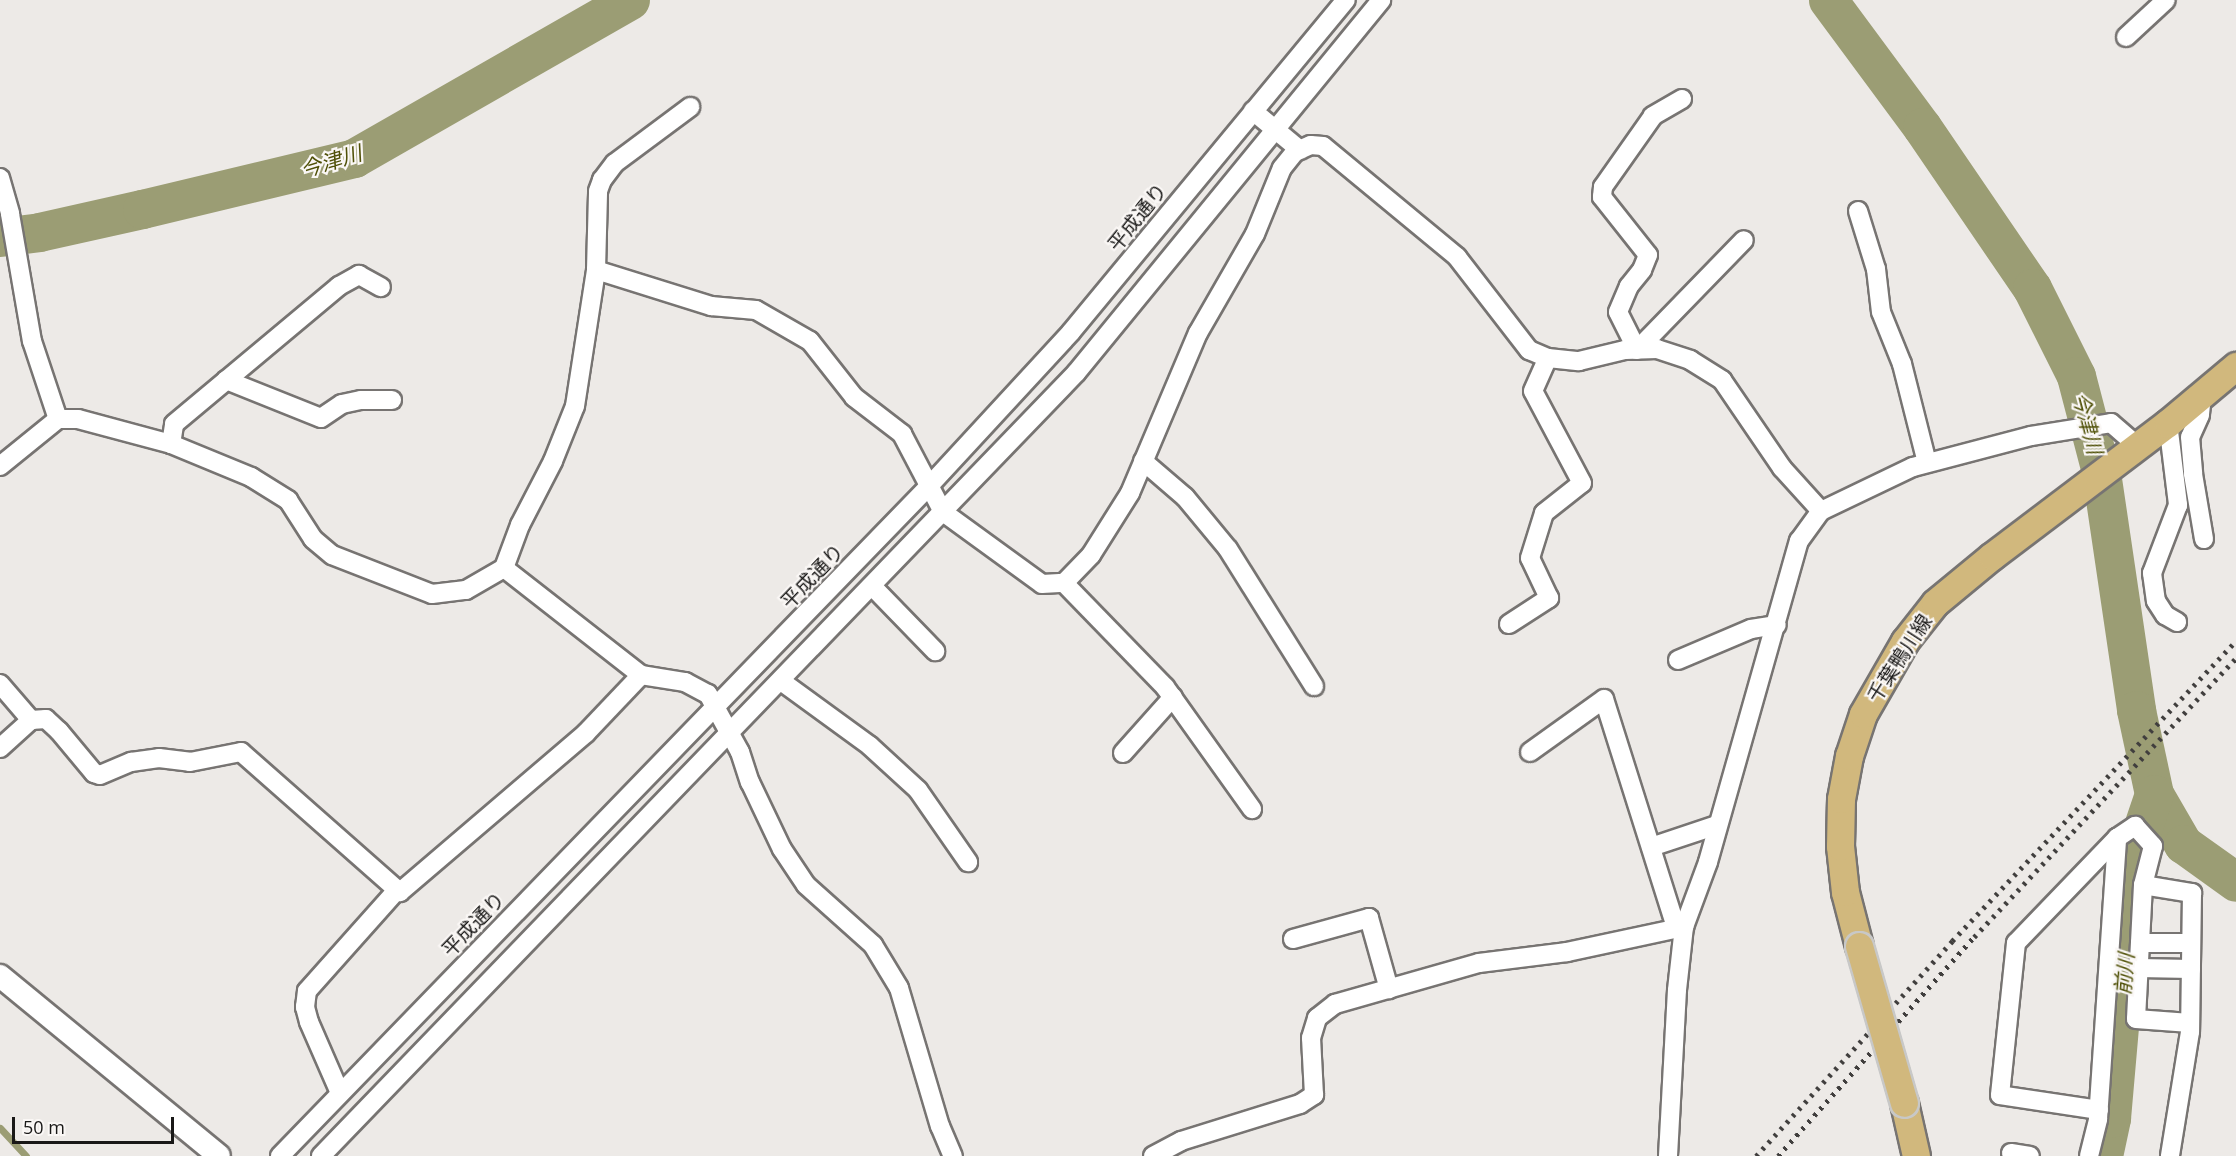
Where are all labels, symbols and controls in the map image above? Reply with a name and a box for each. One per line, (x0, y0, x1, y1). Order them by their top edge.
water label: 今津川 (297, 140, 365, 182)
street label: 平成通り (1103, 178, 1171, 256)
water label: 今津川 (2068, 389, 2108, 457)
street label: 平成通り (776, 539, 848, 613)
street label: 千葉鴨川線 (1862, 610, 1936, 706)
street label: 平成通り (437, 887, 509, 961)
water label: 前川 (2110, 952, 2138, 996)
scale bar (15, 1105, 177, 1143)
text: 50 m (23, 1115, 65, 1139)

